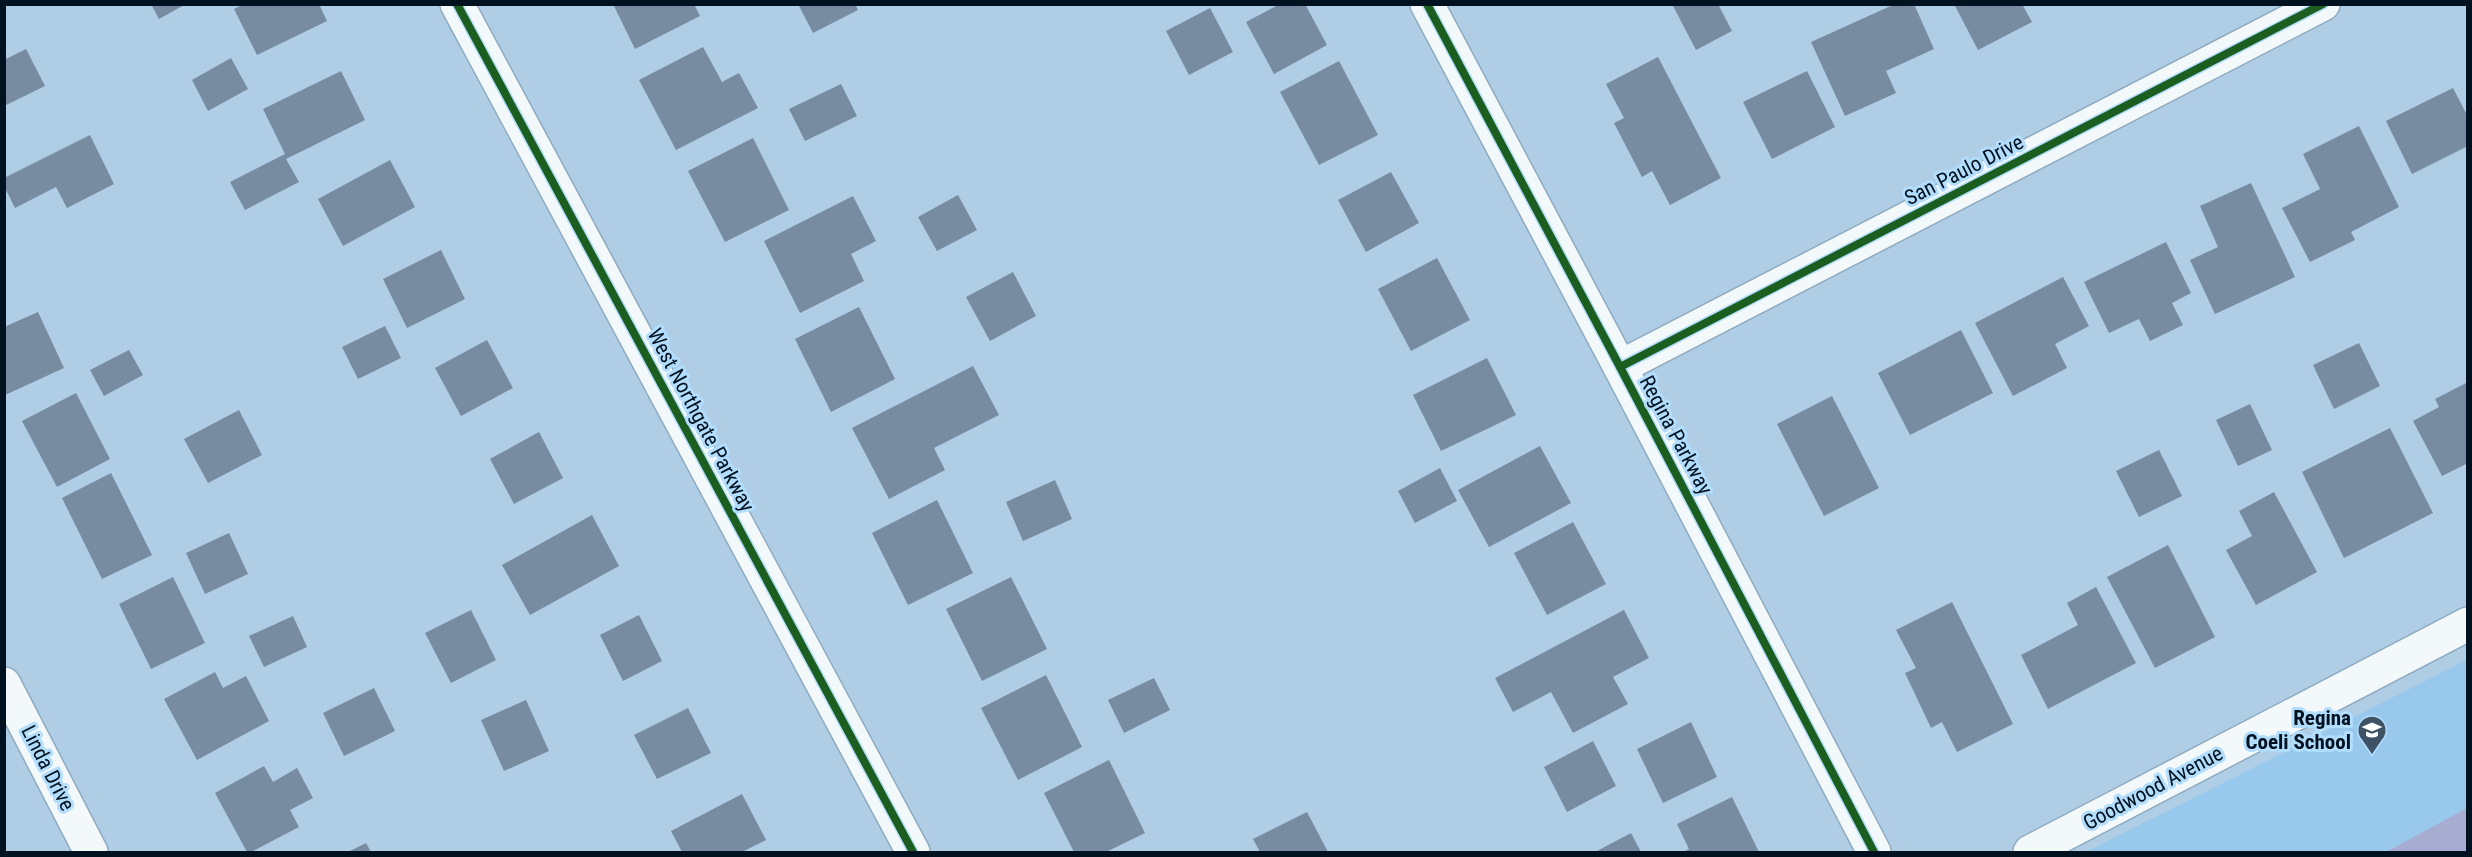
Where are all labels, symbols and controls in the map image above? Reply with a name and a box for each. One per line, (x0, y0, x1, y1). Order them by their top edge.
street label: San Paulo Drive (1901, 130, 2027, 210)
street label: West Northgate Parkway (643, 324, 760, 516)
street label: Regina Parkway (1635, 372, 1717, 499)
place label: Regina Coeli School (2246, 706, 2351, 754)
school or university icon: Regina Coeli School (2356, 714, 2388, 756)
street label: Linda Drive (16, 721, 80, 815)
street label: Goodwood Avenue (2079, 741, 2227, 835)

